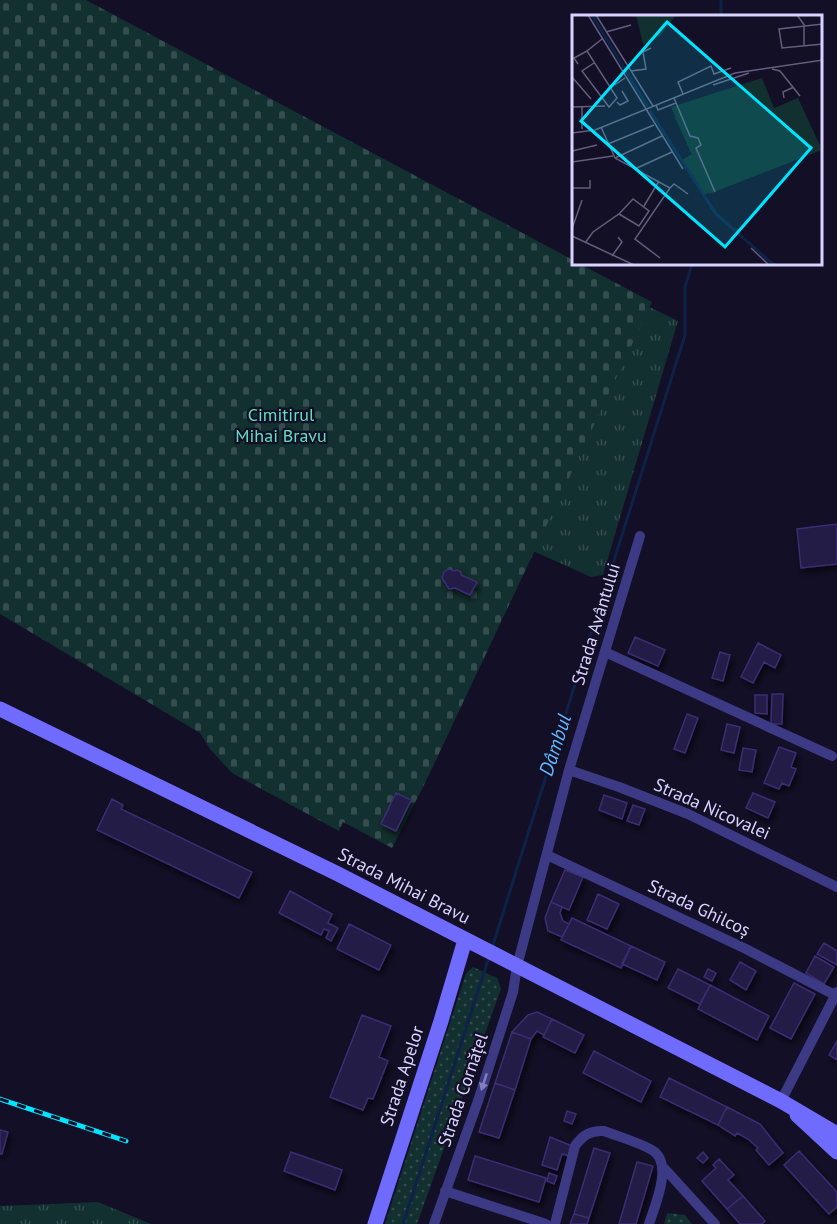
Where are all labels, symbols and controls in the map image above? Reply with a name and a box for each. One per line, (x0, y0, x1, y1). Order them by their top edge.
inset map (572, 15, 822, 266)
park label: Cimitirul Mihai Bravu (235, 403, 327, 447)
street label: Strada Avântului (566, 560, 625, 688)
water label: Dâmbul (533, 710, 577, 779)
street label: Strada Nicovalei (650, 773, 774, 844)
street label: Strada Mihai Bravu (334, 842, 474, 929)
street label: Strada Ghilcoș (645, 874, 754, 941)
street label: Strada Apelor (375, 1023, 429, 1129)
street label: Strada Cornățel (432, 1029, 493, 1150)
one-way arrow (479, 1073, 488, 1091)

